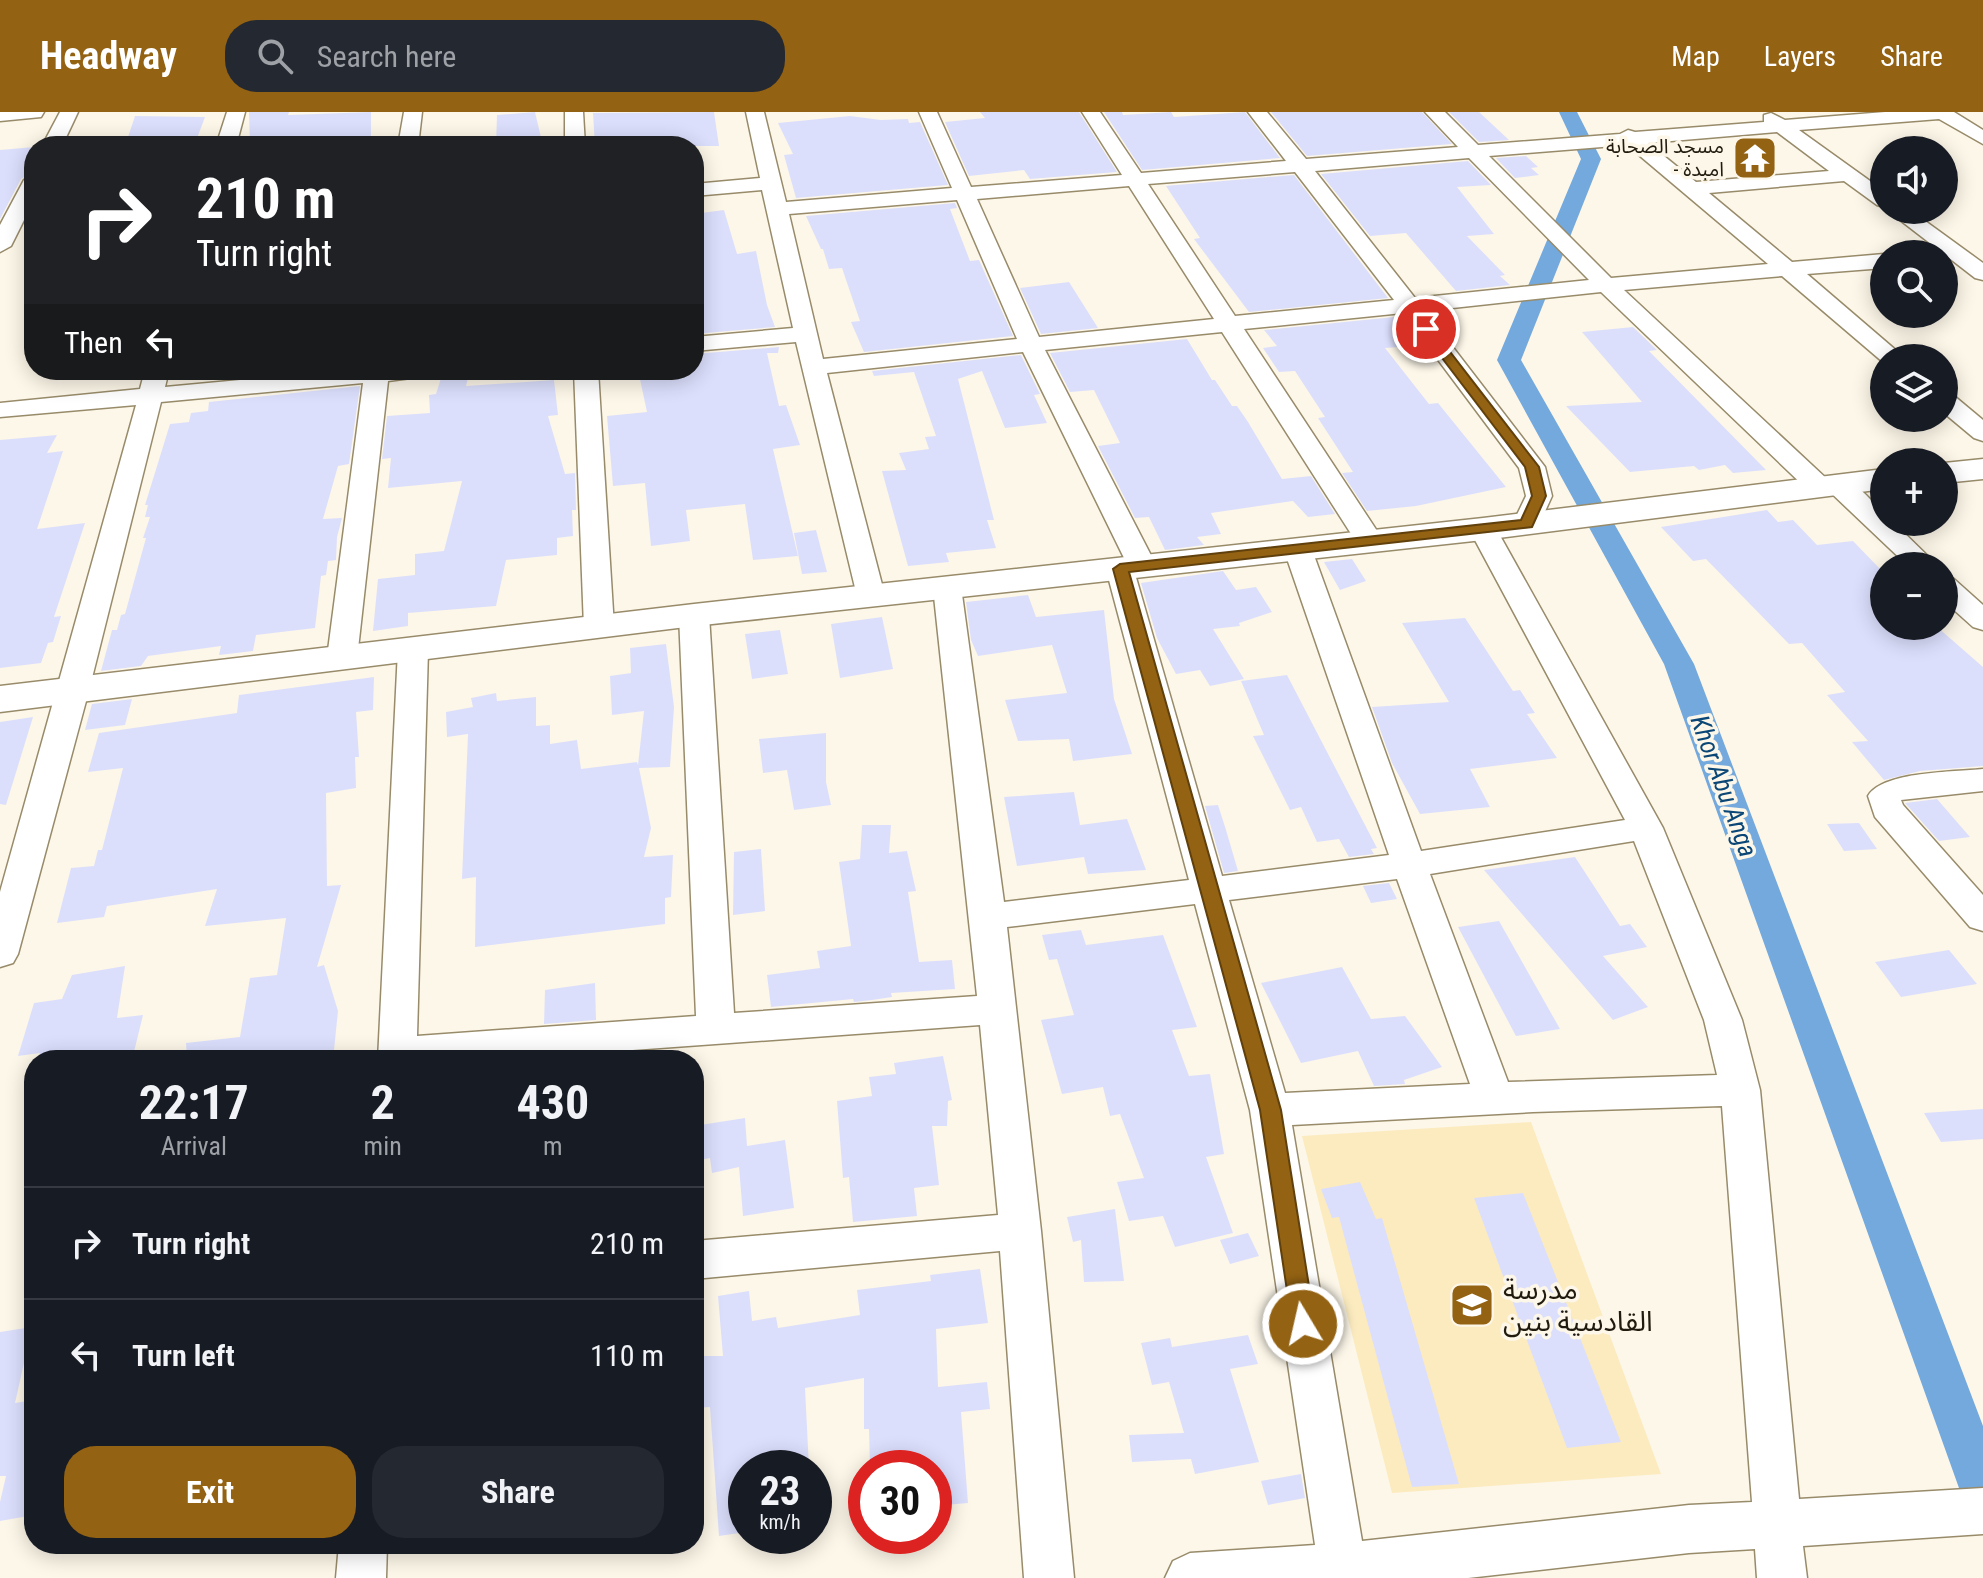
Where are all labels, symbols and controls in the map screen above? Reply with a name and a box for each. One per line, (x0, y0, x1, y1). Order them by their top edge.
search box (225, 20, 785, 92)
text: Headway (40, 34, 177, 78)
icon: search (253, 34, 297, 78)
text: Search here (317, 39, 456, 74)
text: Map (1671, 40, 1720, 73)
text: Layers (1764, 40, 1836, 73)
text: Share (1880, 40, 1943, 73)
place label: مسجد الصحابة - امبدة (1606, 134, 1724, 181)
temple icon: مسجد الصحابة - امبدة (1731, 134, 1779, 182)
map controls (1870, 136, 1958, 640)
button: sound (1870, 136, 1958, 224)
text: 210 m (196, 166, 335, 232)
icon: right (64, 168, 168, 272)
text: Turn right (196, 233, 332, 275)
button: search (1870, 240, 1958, 328)
pin (1392, 295, 1460, 363)
icon: arrive (1404, 307, 1448, 351)
icon: left (139, 320, 183, 364)
text: Then (64, 325, 123, 360)
button: layers (1870, 344, 1958, 432)
button: + (1870, 448, 1958, 536)
button: − (1870, 552, 1958, 640)
water label: Khor Abu Anga (1684, 711, 1764, 861)
text: 22:17 (139, 1074, 249, 1131)
text: 2 (371, 1074, 395, 1131)
text: 430 (516, 1074, 589, 1131)
text: Arrival (161, 1131, 227, 1161)
text: min (364, 1131, 402, 1161)
text: m (543, 1131, 563, 1161)
icon: right (64, 1221, 108, 1265)
text: Turn right (132, 1226, 250, 1261)
text: 210 m (590, 1226, 664, 1261)
place label: مدرسة القادسية بنين (1503, 1273, 1653, 1338)
school or university icon: مدرسة القادسية بنين (1448, 1281, 1496, 1329)
position arrow (1261, 1282, 1345, 1366)
icon: left (64, 1333, 108, 1377)
text: Turn left (132, 1338, 235, 1373)
text: 110 m (590, 1338, 664, 1373)
button: Exit (64, 1446, 356, 1538)
button: Share (372, 1446, 664, 1538)
speed limit sign: 30 (848, 1450, 952, 1554)
text: 23 (760, 1468, 800, 1515)
text: km/h (759, 1510, 801, 1534)

